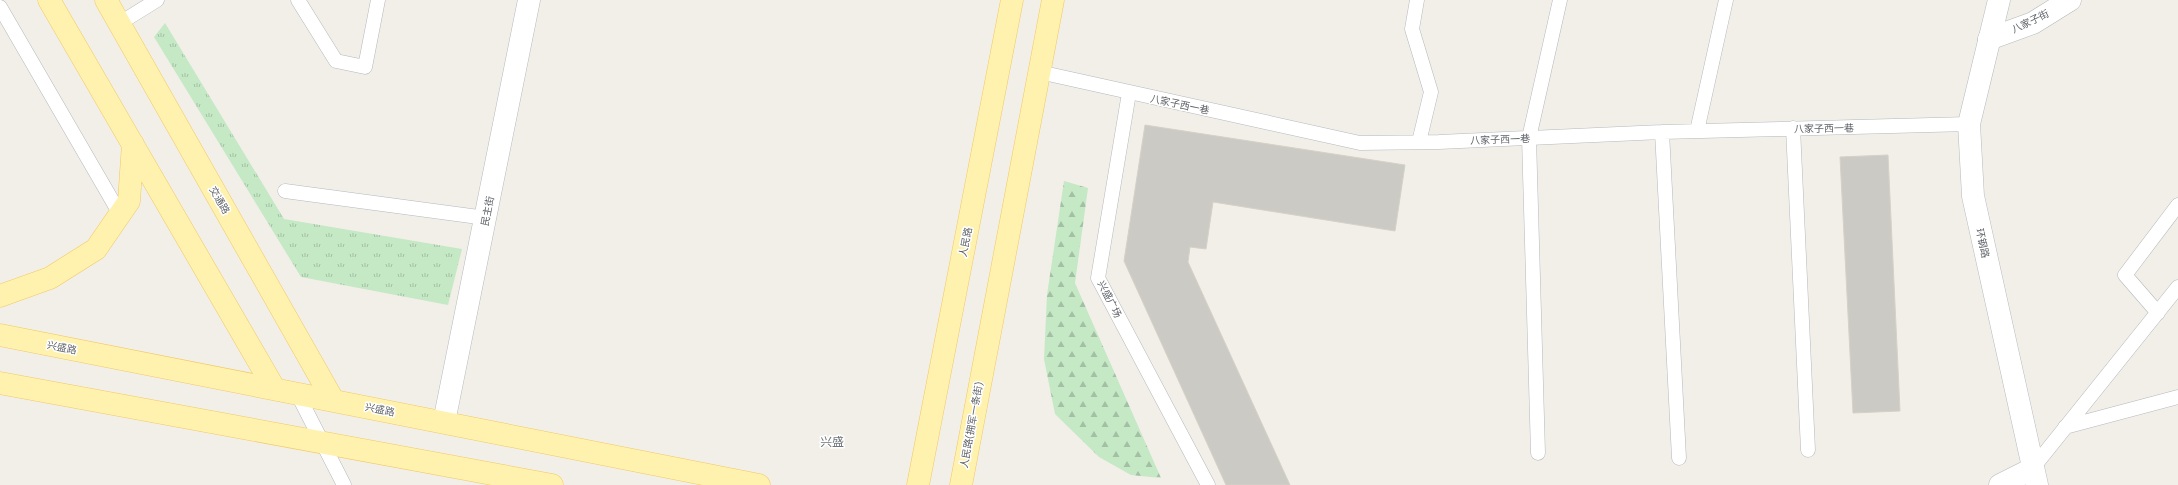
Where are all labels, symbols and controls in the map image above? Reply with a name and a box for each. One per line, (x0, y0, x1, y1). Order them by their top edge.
street label: 八家子街 (2009, 7, 2051, 36)
street label: 八家子西一巷 (1149, 92, 1211, 117)
street label: 八家子西一巷 (1794, 121, 1854, 136)
street label: 八家子西一巷 (1470, 132, 1530, 147)
street label: 交通路 (206, 184, 233, 216)
street label: 民主街 (478, 195, 497, 227)
street label: 人民路 (956, 226, 975, 258)
street label: 环钢路 (1973, 227, 1992, 259)
street label: 兴盛广场 (1095, 278, 1124, 320)
street label: 兴盛路 (46, 338, 78, 357)
street label: 人民路(拥军一条街) (957, 381, 986, 469)
street label: 兴盛路 (364, 400, 396, 419)
district label: 兴盛 (820, 434, 844, 450)

